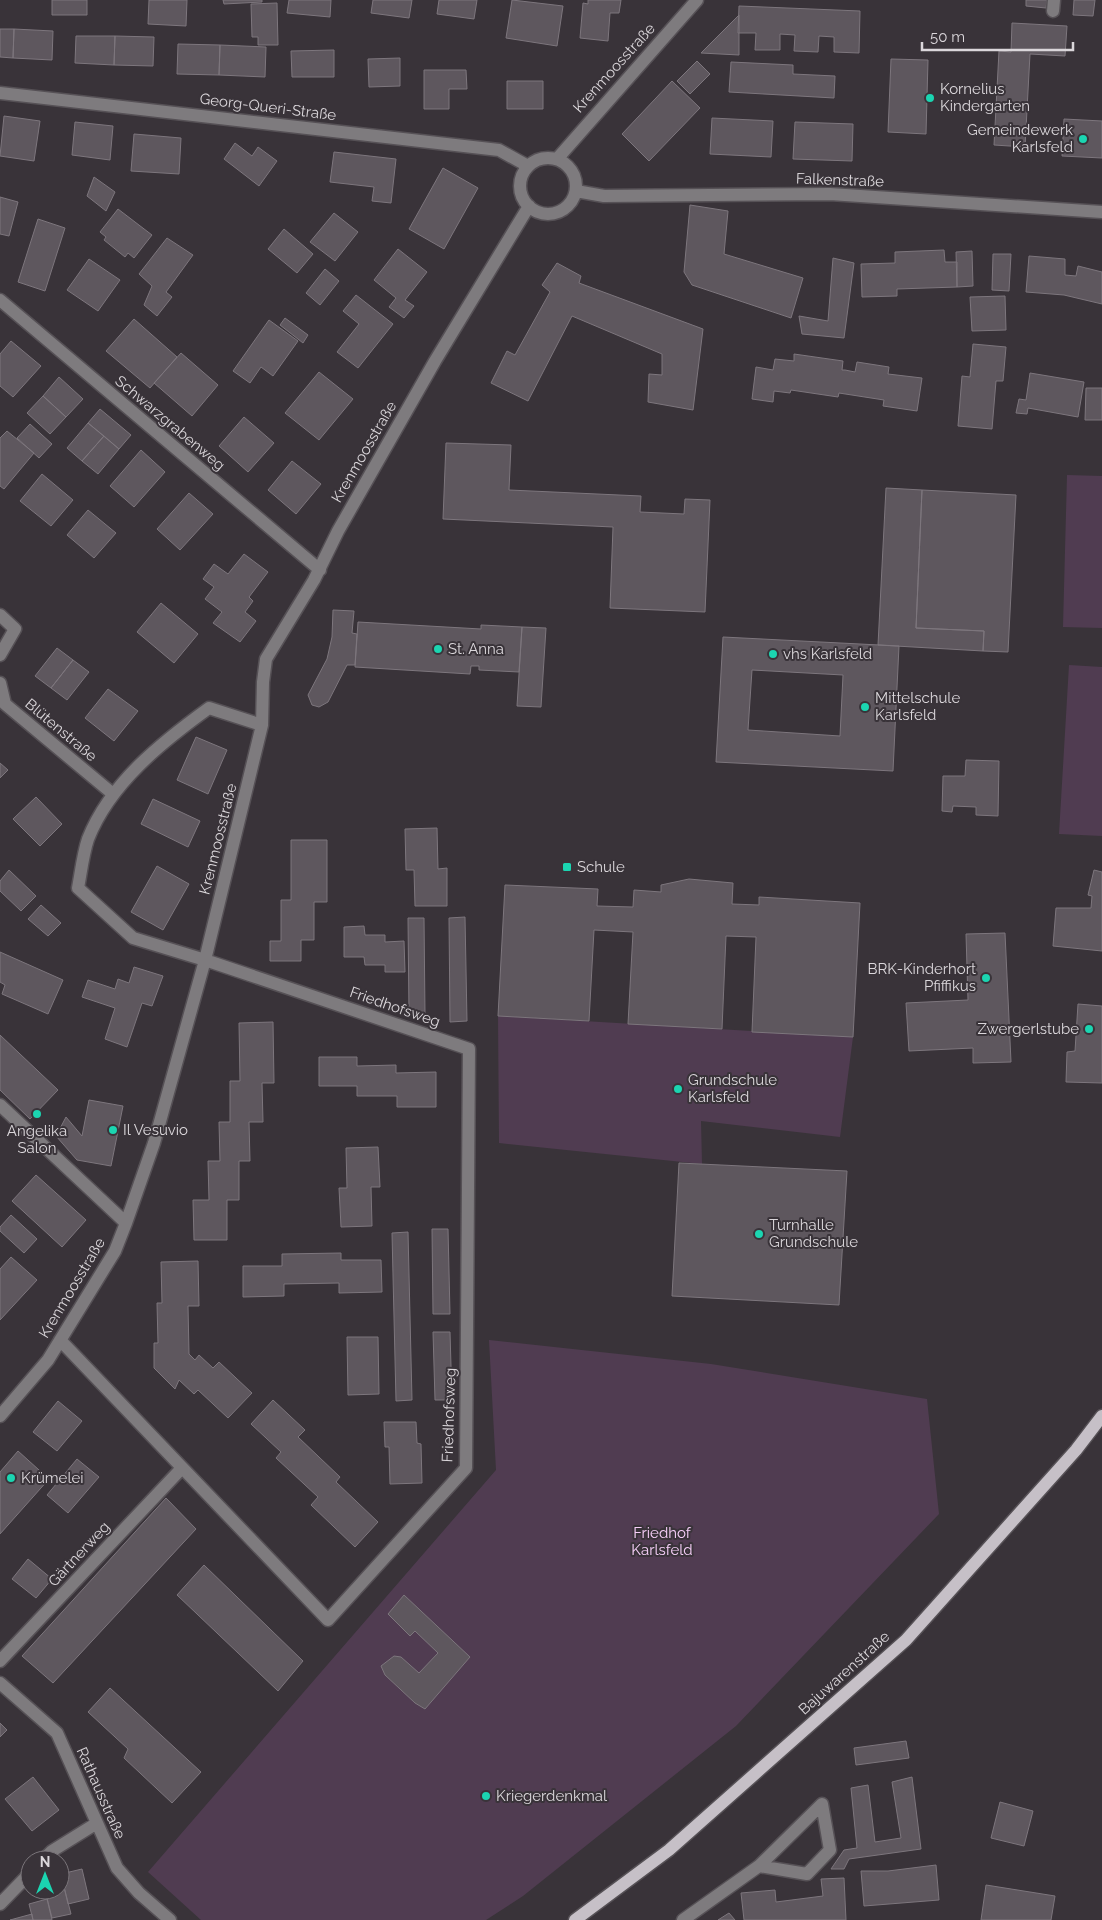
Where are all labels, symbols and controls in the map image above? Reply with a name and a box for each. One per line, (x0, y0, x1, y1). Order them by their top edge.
street label: Krenmoosstraße (569, 20, 659, 116)
scale bar (922, 20, 1073, 52)
text: 50 m (930, 28, 965, 46)
place label: Kornelius Kindergarten (940, 80, 1030, 115)
street label: Georg-Queri-Straße (199, 90, 337, 124)
marker: Kornelius Kindergarten (924, 92, 936, 104)
place label: Gemeindewerk Karlsfeld (967, 121, 1073, 156)
marker: Gemeindewerk Karlsfeld (1077, 133, 1089, 145)
street label: Falkenstraße (796, 169, 884, 191)
street label: Schwarzgrabenweg (111, 372, 229, 474)
street label: Krenmoosstraße (328, 398, 400, 506)
place label: St. Anna (448, 640, 504, 658)
marker: St. Anna (432, 643, 444, 655)
place label: vhs Karlsfeld (783, 645, 872, 663)
marker: vhs Karlsfeld (767, 648, 779, 660)
place label: Mittelschule Karlsfeld (875, 689, 960, 724)
street label: Blütenstraße (21, 695, 101, 765)
marker: Mittelschule Karlsfeld (859, 701, 871, 713)
street label: Krenmoosstraße (195, 781, 241, 896)
place label: Schule (577, 858, 625, 876)
marker: Schule (561, 861, 573, 873)
place label: BRK-Kinderhort Pfiffikus (867, 960, 976, 995)
marker: BRK-Kinderhort Pfiffikus (980, 972, 992, 984)
street label: Friedhofsweg (347, 983, 443, 1031)
place label: Zwergerlstube (977, 1020, 1079, 1038)
marker: Zwergerlstube (1083, 1023, 1095, 1035)
place label: Grundschule Karlsfeld (688, 1071, 777, 1106)
marker: Grundschule Karlsfeld (672, 1083, 684, 1095)
marker: Angelika Salon (31, 1108, 43, 1120)
place label: Il Vesuvio (123, 1121, 188, 1139)
place label: Angelika Salon (7, 1122, 67, 1157)
marker: Il Vesuvio (107, 1124, 119, 1136)
place label: Turnhalle Grundschule (769, 1216, 858, 1251)
marker: Turnhalle Grundschule (753, 1228, 765, 1240)
street label: Krenmoosstraße (35, 1234, 109, 1341)
street label: Friedhofsweg (438, 1367, 460, 1463)
place label: Krümelei (21, 1469, 84, 1487)
marker: Krümelei (5, 1472, 17, 1484)
street label: Gärtnerweg (44, 1518, 114, 1590)
park label: Friedhof Karlsfeld (631, 1524, 693, 1559)
street label: Bajuwarenstraße (795, 1627, 893, 1718)
street label: Rathausstraße (73, 1744, 129, 1842)
place label: Kriegerdenkmal (496, 1787, 608, 1805)
marker: Kriegerdenkmal (480, 1790, 492, 1802)
north arrow (20, 1850, 70, 1900)
text: N (40, 1854, 50, 1870)

